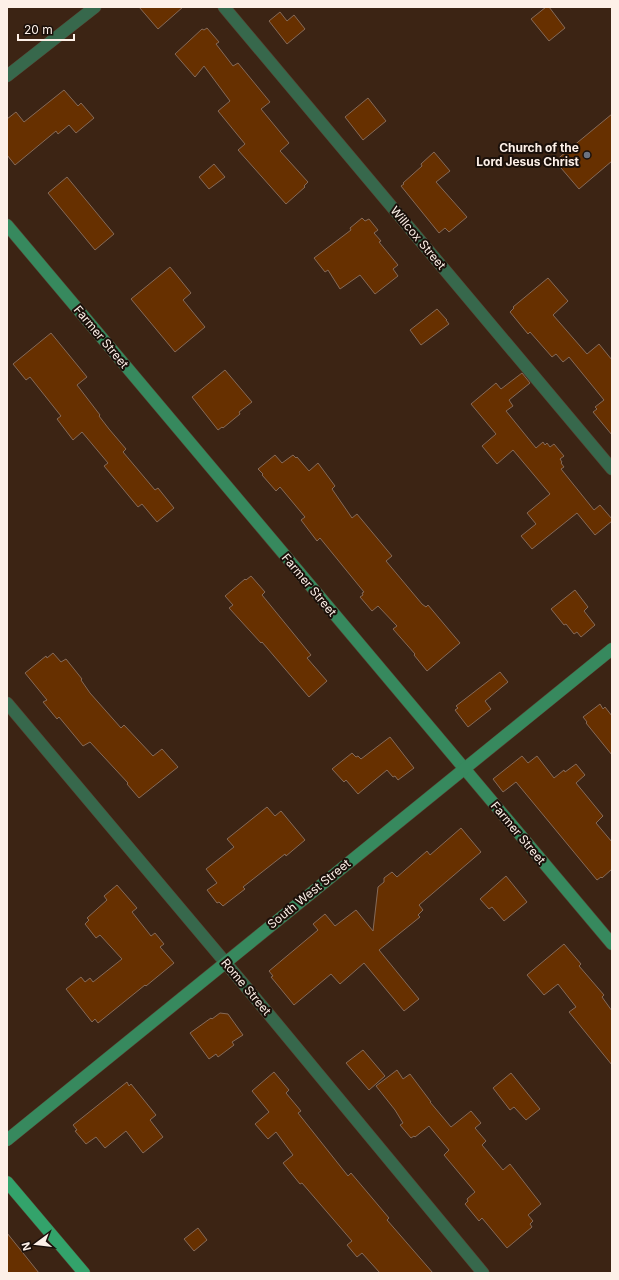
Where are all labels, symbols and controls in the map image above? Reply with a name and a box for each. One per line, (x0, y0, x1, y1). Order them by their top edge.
scale bar (18, 16, 74, 42)
text: 20 m (24, 22, 53, 37)
place label: Church of the Lord Jesus Christ (476, 140, 580, 169)
marker: Church of the Lord Jesus Christ (582, 150, 592, 160)
street label: Willcox Street (388, 203, 449, 272)
street label: Farmer Street (71, 302, 132, 371)
street label: Farmer Street (279, 550, 340, 619)
street label: Farmer Street (488, 798, 549, 867)
street label: South West Street (264, 856, 353, 932)
street label: Rome Street (218, 955, 275, 1018)
north arrow (16, 1224, 56, 1264)
text: N (18, 1241, 34, 1252)

